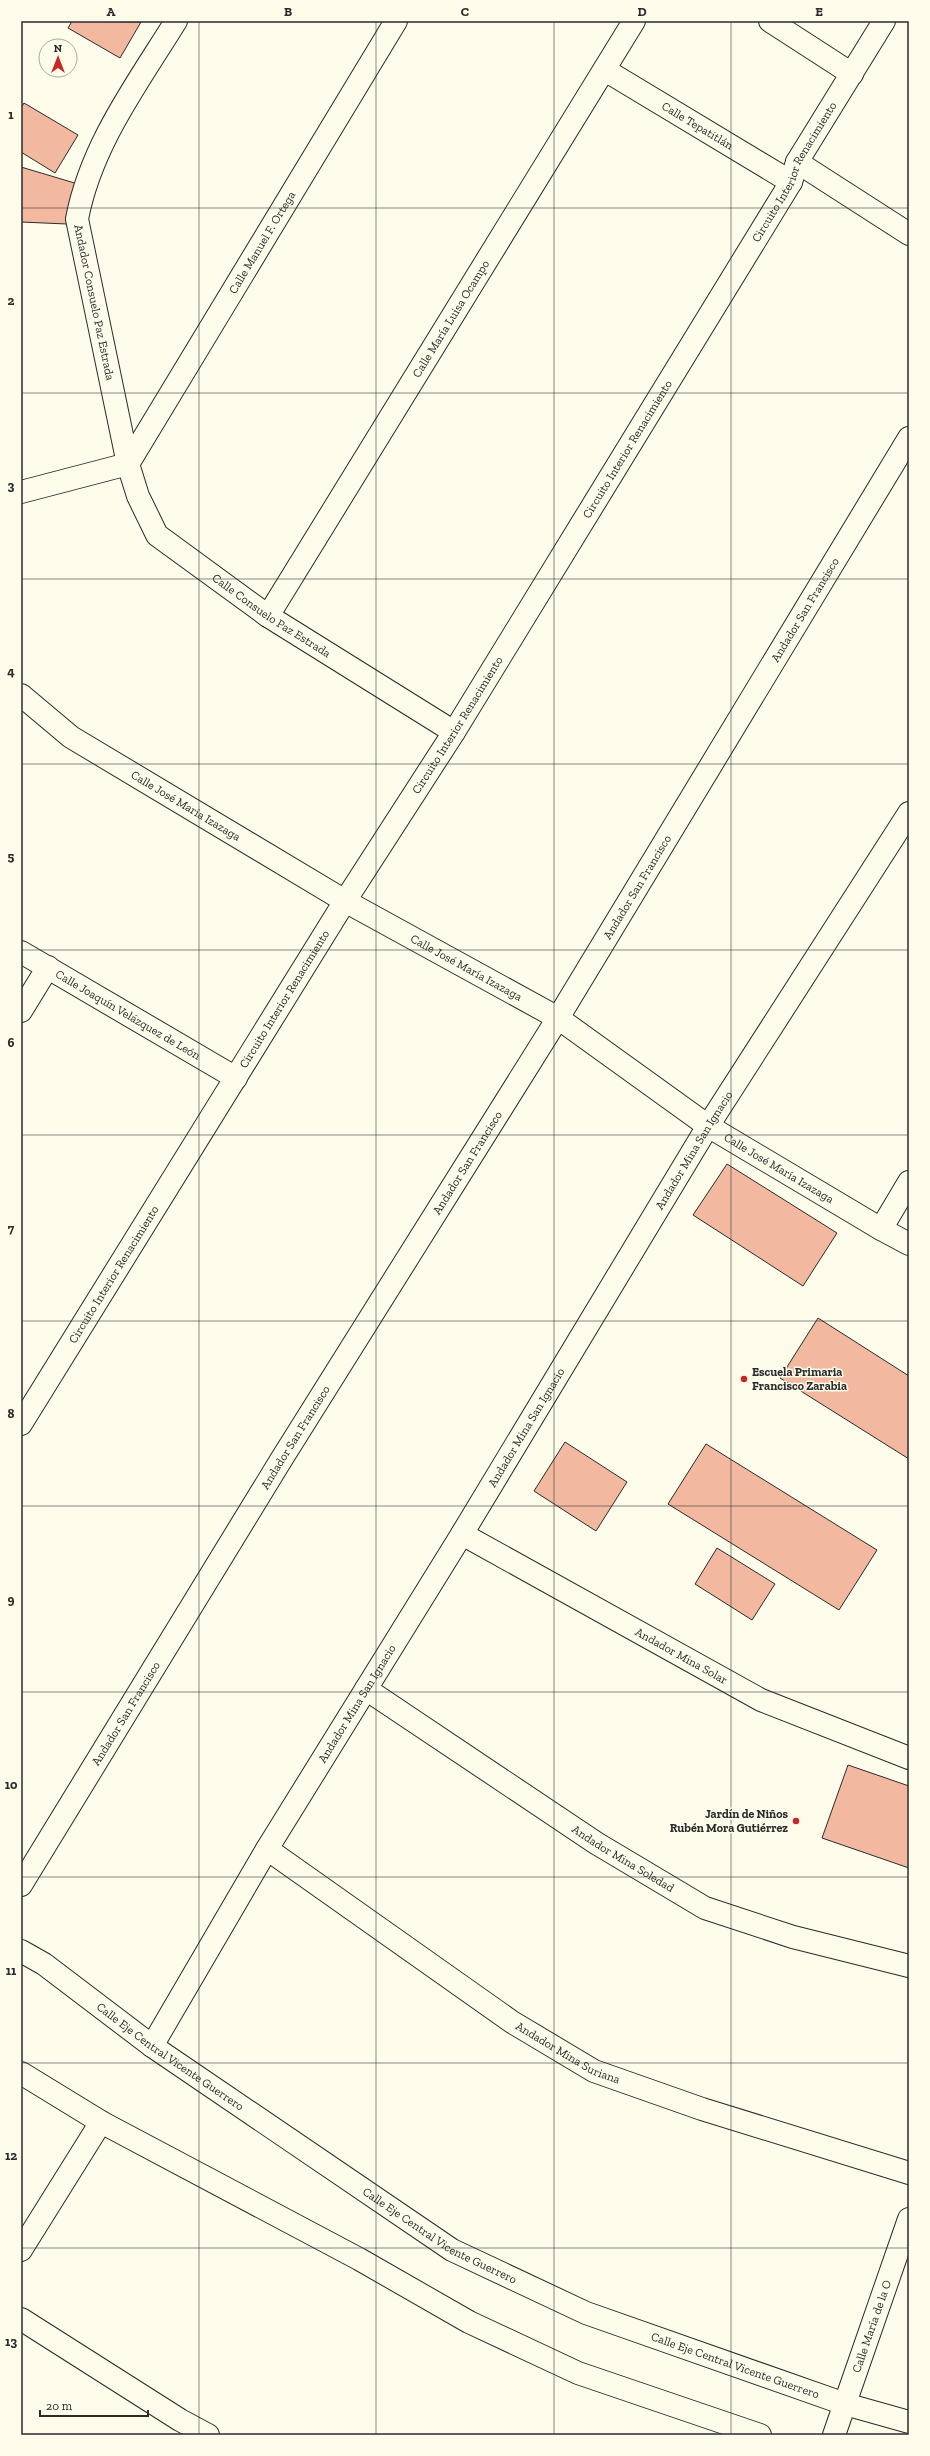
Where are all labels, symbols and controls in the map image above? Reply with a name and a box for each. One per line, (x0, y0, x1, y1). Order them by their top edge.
text: A (107, 4, 116, 19)
text: B (284, 4, 292, 19)
text: C (461, 4, 469, 19)
text: D (637, 4, 647, 19)
text: E (815, 4, 823, 19)
north arrow (38, 38, 78, 78)
text: N (54, 42, 63, 55)
street label: Calle Tepatitlán (659, 99, 736, 153)
street label: Circuito Interior Renacimiento (749, 99, 839, 245)
text: 1 (8, 107, 14, 122)
street label: Calle Manuel F. Ortega (226, 188, 299, 296)
street label: Andador Consuelo Paz Estrada (71, 223, 117, 382)
street label: Calle María Luisa Ocampo (409, 258, 492, 380)
text: 2 (8, 293, 15, 308)
street label: Circuito Interior Renacimiento (580, 377, 675, 521)
text: 3 (8, 478, 15, 493)
street label: Andador San Francisco (768, 555, 842, 665)
street label: Calle Consuelo Paz Estrada (210, 571, 333, 660)
street label: Circuito Interior Renacimiento (409, 654, 506, 796)
text: 4 (7, 664, 15, 679)
street label: Calle José María Izazaga (128, 767, 243, 844)
street label: Andador San Francisco (600, 832, 674, 942)
text: 5 (8, 849, 15, 864)
street label: Circuito Interior Renacimiento (236, 927, 332, 1070)
street label: Calle José María Izazaga (408, 931, 525, 1004)
street label: Calle Joaquín Velázquez de León (53, 967, 203, 1063)
text: 6 (8, 1035, 15, 1050)
street label: Andador Mina San Ignacio (652, 1088, 736, 1212)
street label: Andador San Francisco (430, 1108, 505, 1217)
street label: Calle José María Izazaga (722, 1130, 836, 1206)
street label: Circuito Interior Renacimiento (66, 1203, 162, 1346)
text: 7 (8, 1221, 15, 1236)
street label: Andador Mina San Ignacio (485, 1365, 567, 1490)
place label: Escuela Primaria Francisco Zarabia (752, 1365, 847, 1393)
marker: Escuela Primaria Francisco Zarabia (739, 1374, 749, 1384)
street label: Andador San Francisco (258, 1383, 333, 1492)
text: 8 (7, 1406, 15, 1421)
text: 9 (8, 1592, 15, 1607)
street label: Andador Mina Solar (633, 1625, 730, 1687)
street label: Andador Mina San Ignacio (315, 1642, 399, 1765)
street label: Andador San Francisco (89, 1659, 163, 1768)
text: 10 (5, 1777, 18, 1792)
place label: Jardín de Niños Rubén Mora Gutiérrez (670, 1807, 788, 1835)
marker: Jardín de Niños Rubén Mora Gutiérrez (791, 1816, 801, 1826)
street label: Andador Mina Soledad (569, 1822, 677, 1895)
text: 11 (6, 1963, 17, 1978)
street label: Calle Eje Central Vicente Guerrero (94, 1999, 247, 2113)
street label: Andador Mina Suriana (513, 2019, 622, 2087)
text: 12 (5, 2148, 17, 2163)
street label: Calle Eje Central Vicente Guerrero (360, 2184, 519, 2286)
street label: Calle María de la O (849, 2278, 894, 2374)
street label: Calle Eje Central Vicente Guerrero (649, 2329, 821, 2401)
text: 13 (5, 2334, 17, 2349)
scale bar (40, 2392, 148, 2418)
text: 20 m (46, 2399, 73, 2413)

